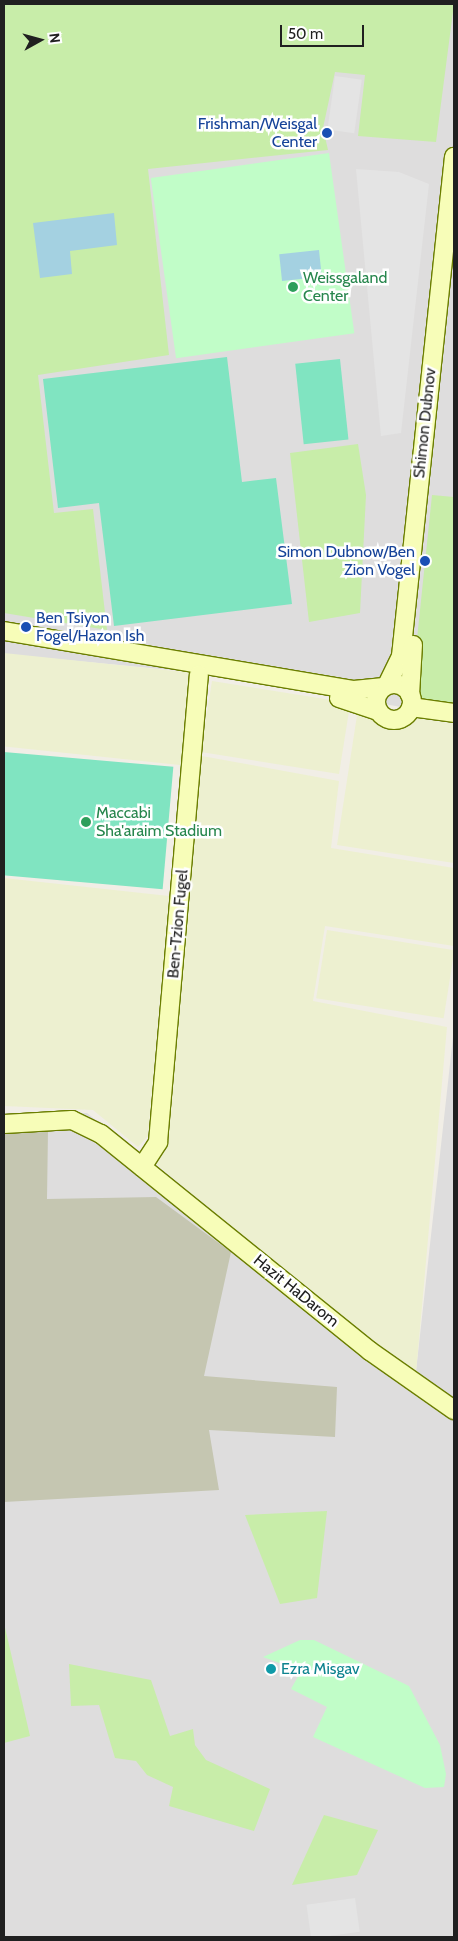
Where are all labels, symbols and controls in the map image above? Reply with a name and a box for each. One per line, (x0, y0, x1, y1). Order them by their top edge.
north arrow (15, 15, 65, 65)
scale bar (283, 15, 367, 47)
text: 50 m (288, 25, 323, 43)
text: N (45, 32, 64, 44)
place label: Frishman/Weisgal Center (198, 114, 317, 152)
marker: Frishman/Weisgal Center (321, 127, 333, 139)
place label: Weissgaland Center (303, 268, 387, 306)
marker: Weissgaland Center (287, 281, 299, 293)
street label: Shimon Dubnov (410, 367, 440, 479)
place label: Simon Dubnow/Ben Zion Vogel (277, 542, 415, 580)
marker: Simon Dubnow/Ben Zion Vogel (419, 555, 431, 567)
place label: Ben Tsiyon Fogel/Hazon Ish (36, 608, 144, 646)
marker: Ben Tsiyon Fogel/Hazon Ish (20, 621, 32, 633)
place label: Maccabi Sha'araim Stadium (96, 803, 222, 841)
marker: Maccabi Sha'araim Stadium (80, 816, 92, 828)
street label: Ben-Tzion Fugel (164, 869, 192, 979)
street label: Hazit HaDarom (249, 1251, 343, 1331)
place label: Ezra Misgav (281, 1659, 360, 1679)
marker: Ezra Misgav (265, 1663, 277, 1675)

